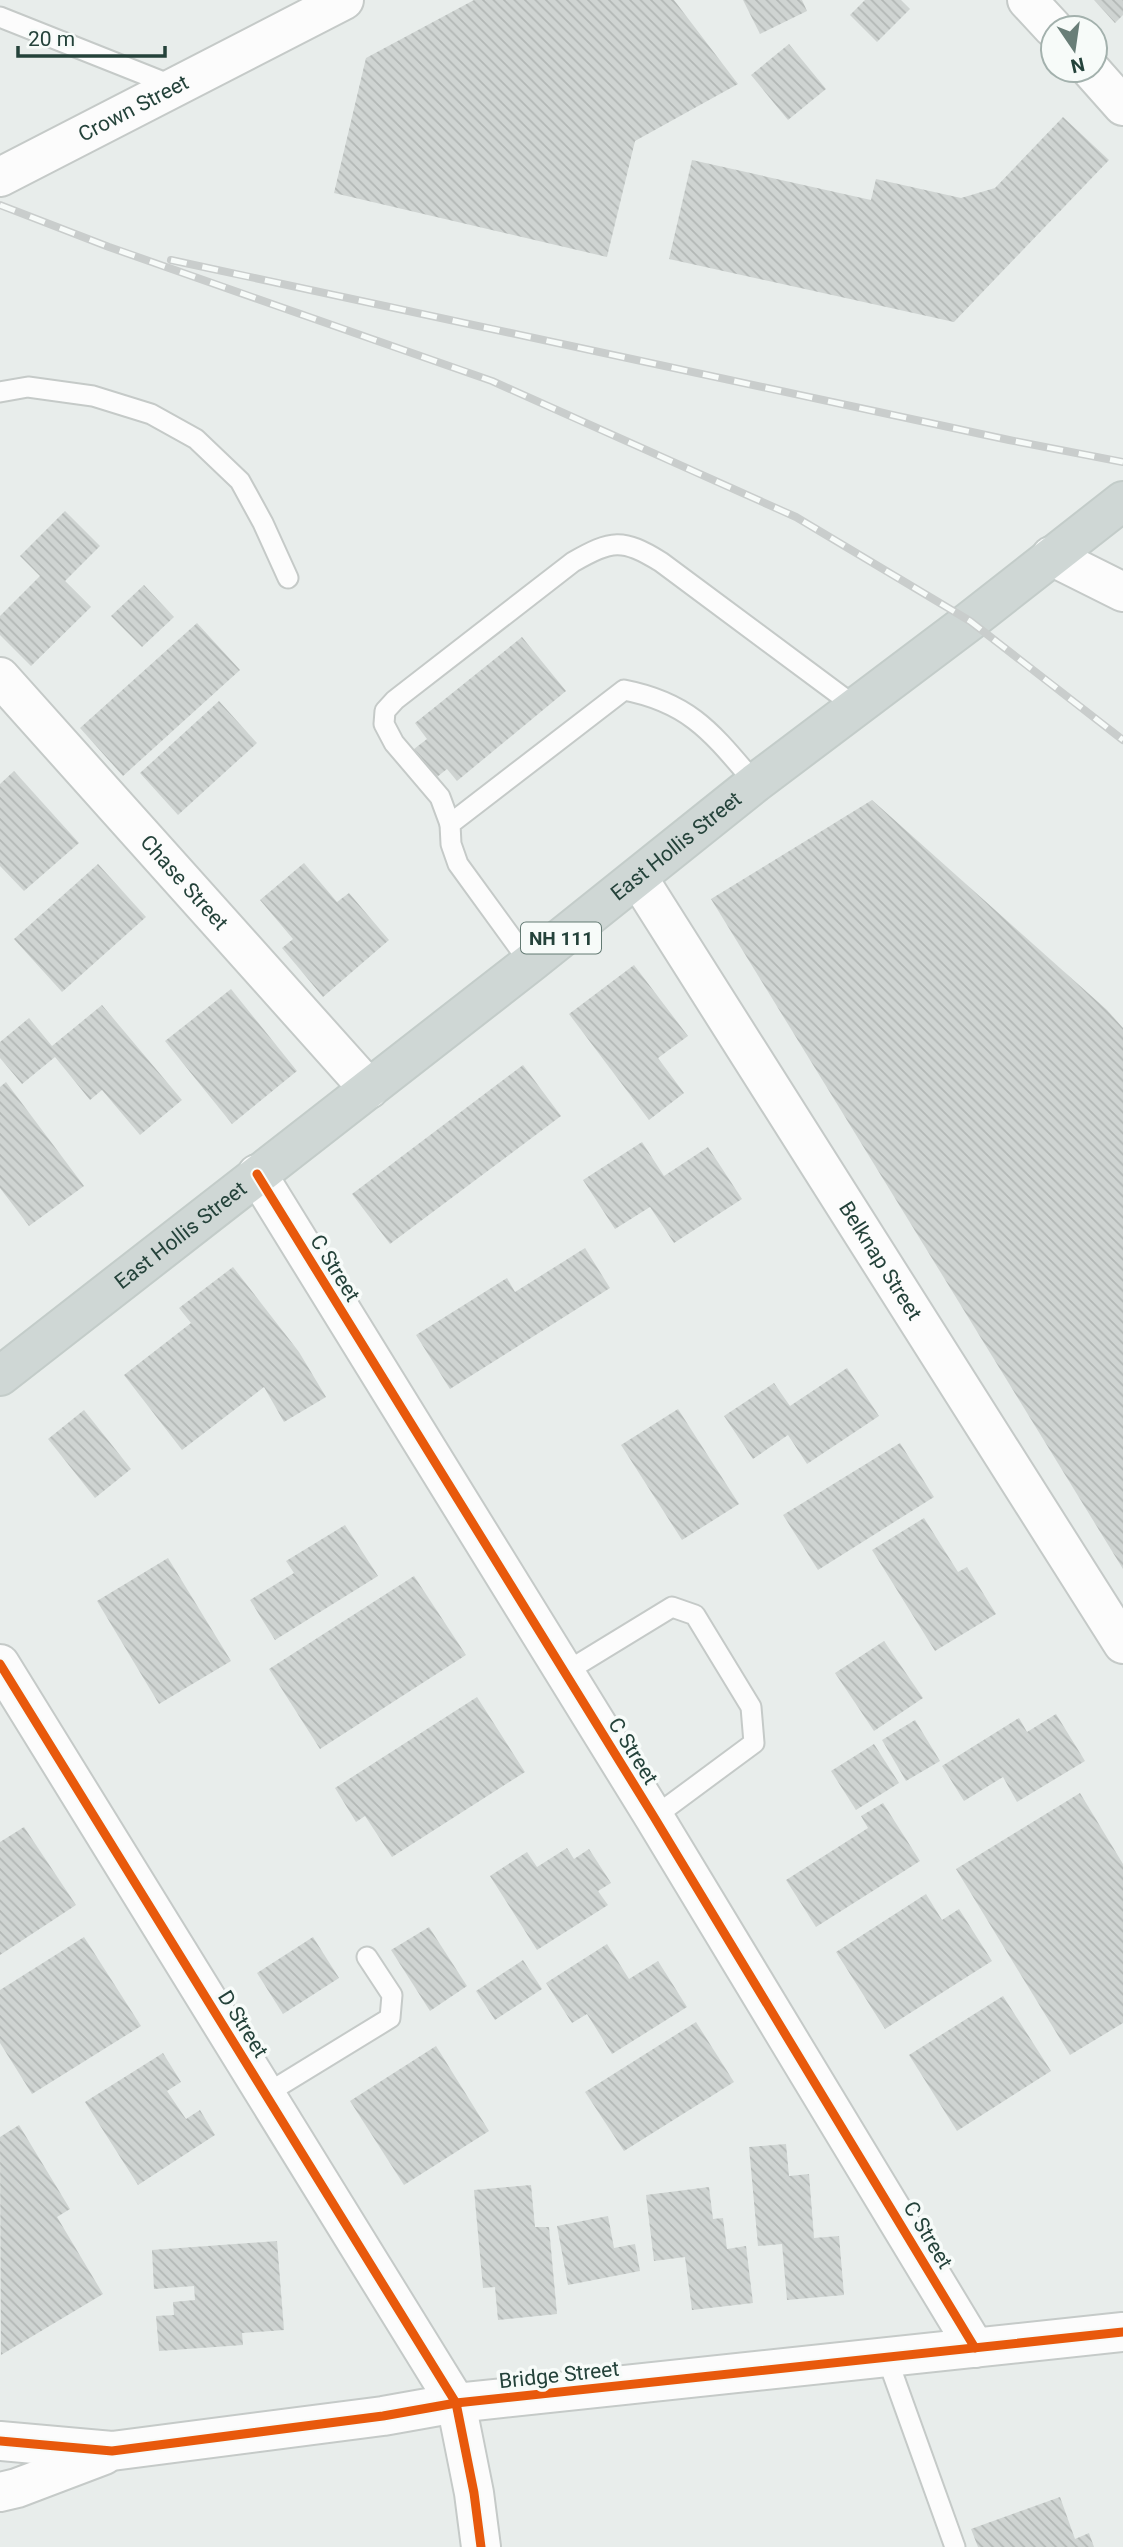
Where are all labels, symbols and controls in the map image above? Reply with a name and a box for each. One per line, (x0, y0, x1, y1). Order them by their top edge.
scale bar (18, 14, 164, 58)
north arrow (1039, 14, 1109, 84)
text: 20 m (28, 27, 75, 51)
text: N (1069, 52, 1087, 78)
street label: Crown Street (74, 70, 193, 147)
street label: East Hollis Street (606, 787, 746, 906)
street label: Chase Street (135, 830, 233, 935)
road number: NH 111 (521, 922, 601, 954)
street label: East Hollis Street (110, 1176, 251, 1294)
street label: Belknap Street (834, 1197, 927, 1324)
street label: C Street (305, 1230, 365, 1306)
street label: C Street (603, 1713, 663, 1789)
street label: D Street (213, 1986, 273, 2062)
street label: C Street (899, 2197, 957, 2273)
street label: Bridge Street (498, 2357, 620, 2393)

